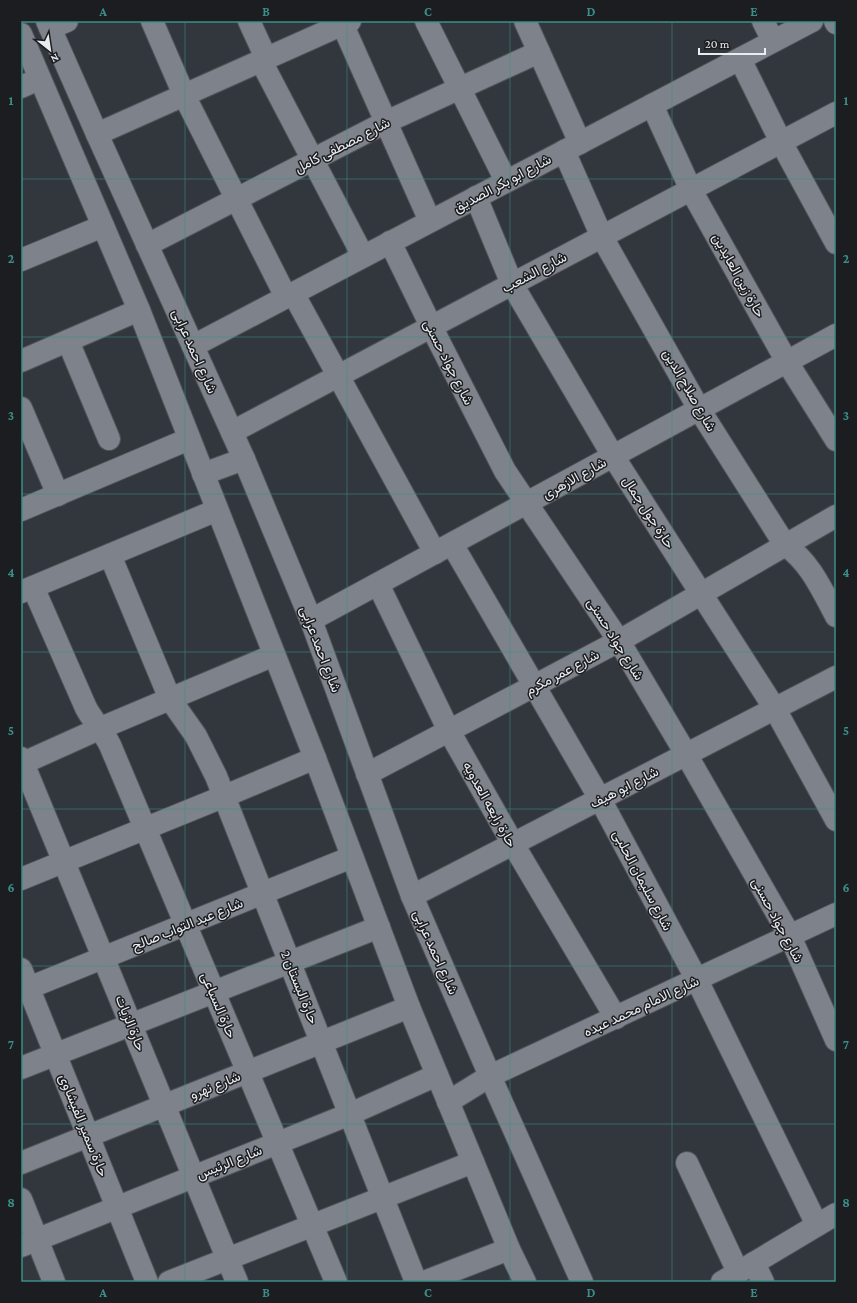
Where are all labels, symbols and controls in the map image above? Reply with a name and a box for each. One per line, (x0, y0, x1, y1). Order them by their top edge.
text: A (98, 4, 107, 19)
text: B (262, 4, 270, 19)
text: C (424, 4, 432, 19)
text: D (587, 4, 596, 19)
text: E (750, 4, 758, 19)
north arrow (30, 30, 70, 70)
scale bar (699, 30, 765, 56)
text: 20 m (705, 37, 730, 51)
text: N (48, 52, 61, 66)
text: 1 (9, 93, 14, 108)
text: 1 (844, 93, 849, 108)
street label: شارع مصطفى كامل (292, 114, 394, 179)
street label: شارع ابو بكر الصديق (450, 151, 555, 218)
street label: حارة زين العابدين (708, 230, 769, 320)
street label: شارع الشعب (499, 248, 570, 298)
text: 2 (8, 251, 15, 266)
text: 2 (843, 251, 850, 266)
street label: شارع احمد عرابى (166, 306, 221, 397)
street label: شارع جواد حسنى (418, 317, 477, 409)
street label: شارع صلاح الدين (657, 346, 720, 436)
text: 3 (8, 408, 14, 423)
text: 3 (843, 408, 849, 423)
street label: شارع الازهرى (539, 454, 610, 505)
street label: حارة جول جمال (618, 473, 678, 552)
text: 4 (7, 565, 15, 580)
text: 4 (842, 565, 850, 580)
street label: شارع جواد حسنى (582, 595, 648, 685)
street label: شارع احمد عرابى (294, 604, 345, 695)
street label: شارع عمر مكرم (522, 646, 603, 701)
text: 5 (8, 723, 14, 738)
text: 5 (843, 723, 849, 738)
street label: حارة رابعه العدويه (459, 758, 520, 850)
street label: شارع ابو هيف (587, 763, 662, 814)
street label: شارع سليمان الحلبى (607, 827, 676, 934)
street label: شارع جواد حسنى (746, 875, 807, 967)
text: 6 (7, 880, 15, 895)
text: 6 (842, 880, 850, 895)
street label: شارع عبد التواب صالح (129, 894, 246, 956)
street label: شارع احمد عرابى (407, 907, 462, 998)
street label: حارة البستان 2 (277, 948, 322, 1026)
street label: حارة السباعى (197, 970, 240, 1041)
street label: شارع الامام محمد عبده (581, 972, 702, 1042)
street label: حارة الزيات (112, 993, 149, 1054)
text: 7 (8, 1037, 14, 1052)
text: 7 (843, 1037, 849, 1052)
street label: شارع نهرو (187, 1068, 244, 1105)
street label: حارة سمير الفيشاوى (55, 1071, 112, 1179)
street label: شارع الرئيس (194, 1142, 265, 1185)
text: 8 (7, 1195, 15, 1210)
text: 8 (842, 1195, 850, 1210)
text: A (98, 1285, 107, 1300)
text: B (262, 1285, 270, 1300)
text: C (424, 1285, 432, 1300)
text: D (587, 1285, 596, 1300)
text: E (750, 1285, 758, 1300)

